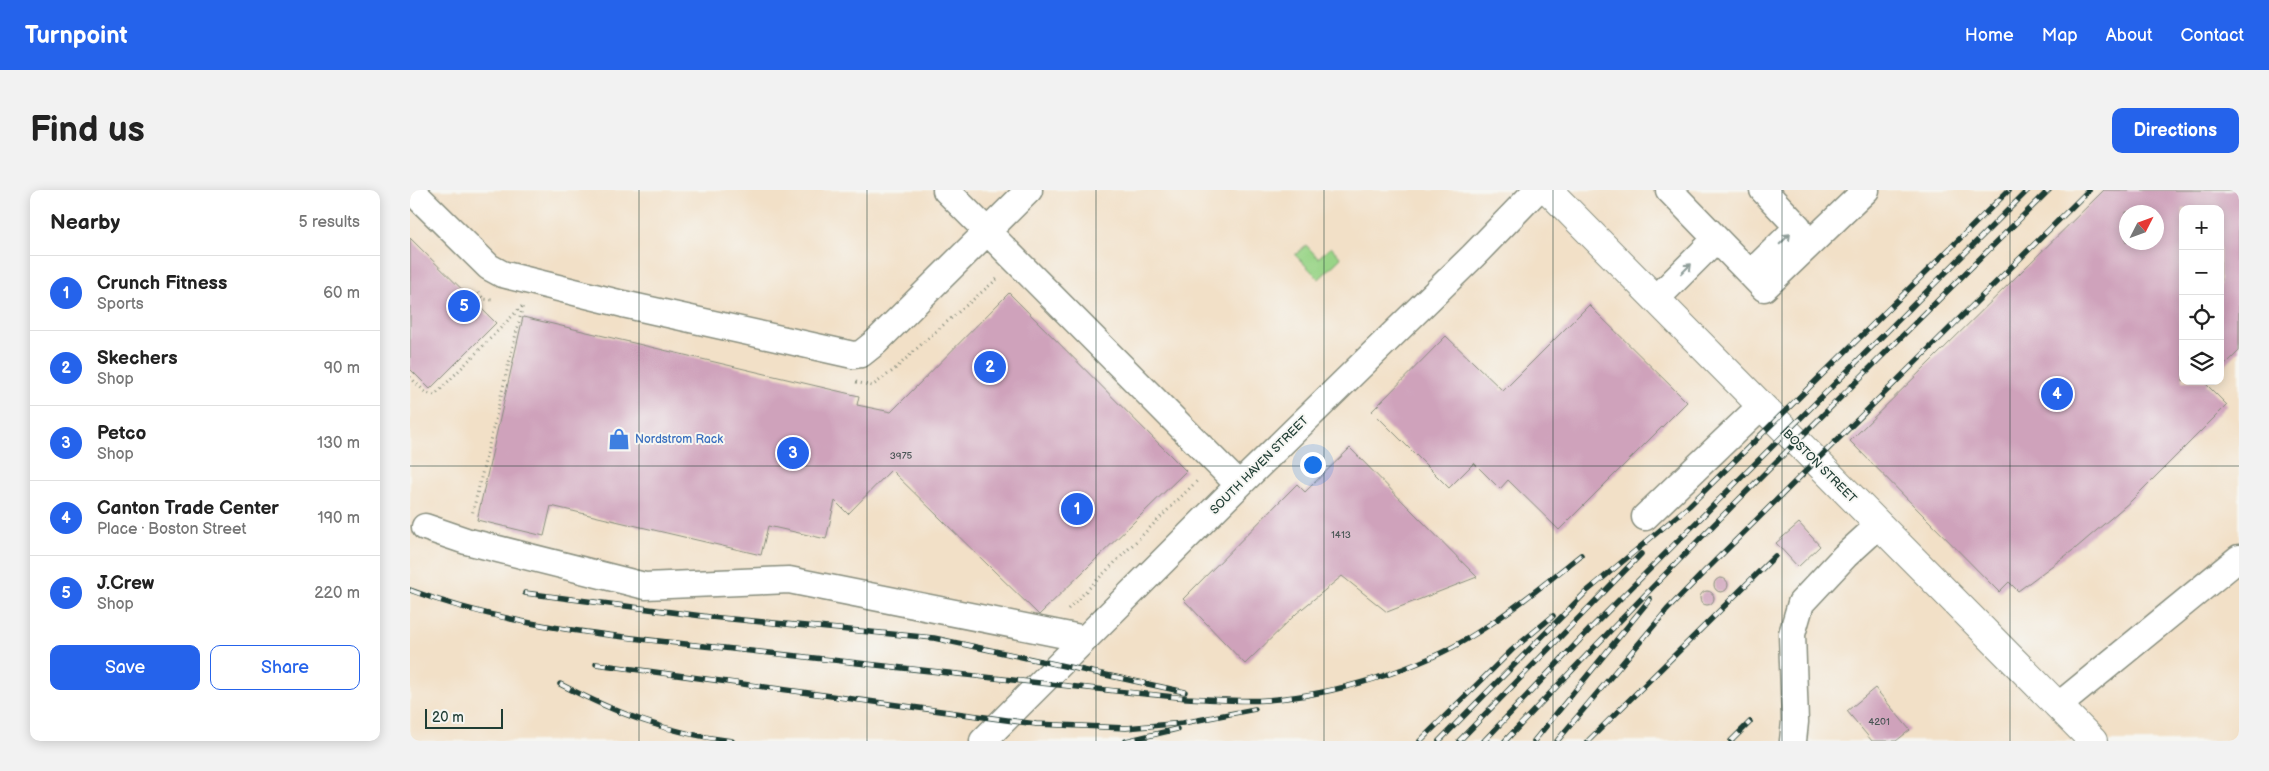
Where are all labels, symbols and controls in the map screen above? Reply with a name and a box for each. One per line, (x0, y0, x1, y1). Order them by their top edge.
text: Turnpoint (25, 21, 128, 50)
text: Home (1965, 25, 2014, 46)
text: Map (2042, 25, 2078, 46)
text: About (2106, 25, 2153, 46)
text: Contact (2181, 25, 2244, 46)
button: Directions (2112, 108, 2239, 153)
text: Find us (30, 109, 145, 152)
north arrow (2119, 205, 2164, 250)
map controls (2179, 205, 2224, 385)
button: + (2179, 205, 2224, 250)
text: Nearby (50, 210, 120, 235)
text: 5 results (298, 213, 360, 232)
one-way arrow (1779, 233, 1791, 245)
button: − (2179, 250, 2224, 295)
one-way arrow (1680, 262, 1692, 275)
text: Crunch Fitness (97, 272, 227, 295)
text: 1 (63, 284, 69, 303)
text: 60 m (323, 284, 360, 303)
pin: 5 (448, 287, 480, 325)
text: Sports (97, 295, 144, 314)
button: locate (2179, 295, 2224, 340)
button: layers (2179, 340, 2224, 385)
text: Skechers (97, 347, 178, 370)
pin: 2 (974, 348, 1006, 386)
text: 2 (61, 359, 71, 378)
text: 90 m (324, 359, 360, 378)
text: Shop (97, 370, 134, 389)
pin: 4 (2041, 375, 2073, 413)
street label: SOUTH HAVEN STREET (1207, 413, 1312, 518)
text: Petco (97, 422, 146, 445)
shop icon: Nordstrom Rack (606, 426, 632, 452)
street label: BOSTON STREET (1780, 426, 1860, 507)
place label: Nordstrom Rack (635, 432, 723, 447)
text: 3 (61, 434, 71, 453)
text: 130 m (317, 434, 360, 453)
pin: 3 (777, 434, 809, 472)
text: Shop (97, 445, 134, 464)
house number: 3975 (890, 450, 913, 462)
your location (1300, 452, 1326, 478)
pin: 1 (1061, 490, 1093, 528)
text: Canton Trade Center (97, 497, 279, 520)
text: 4 (61, 509, 71, 528)
text: 190 m (318, 509, 360, 528)
text: Place · Boston Street (97, 520, 246, 539)
house number: 1413 (1331, 529, 1351, 541)
text: J.Crew (97, 572, 154, 595)
text: 5 (61, 584, 71, 603)
text: 220 m (314, 584, 360, 603)
text: Shop (97, 595, 134, 614)
button: Save (50, 645, 200, 690)
button: Share (210, 645, 360, 690)
scale bar (425, 706, 502, 729)
text: 20 m (432, 709, 464, 726)
house number: 4201 (1868, 716, 1890, 728)

